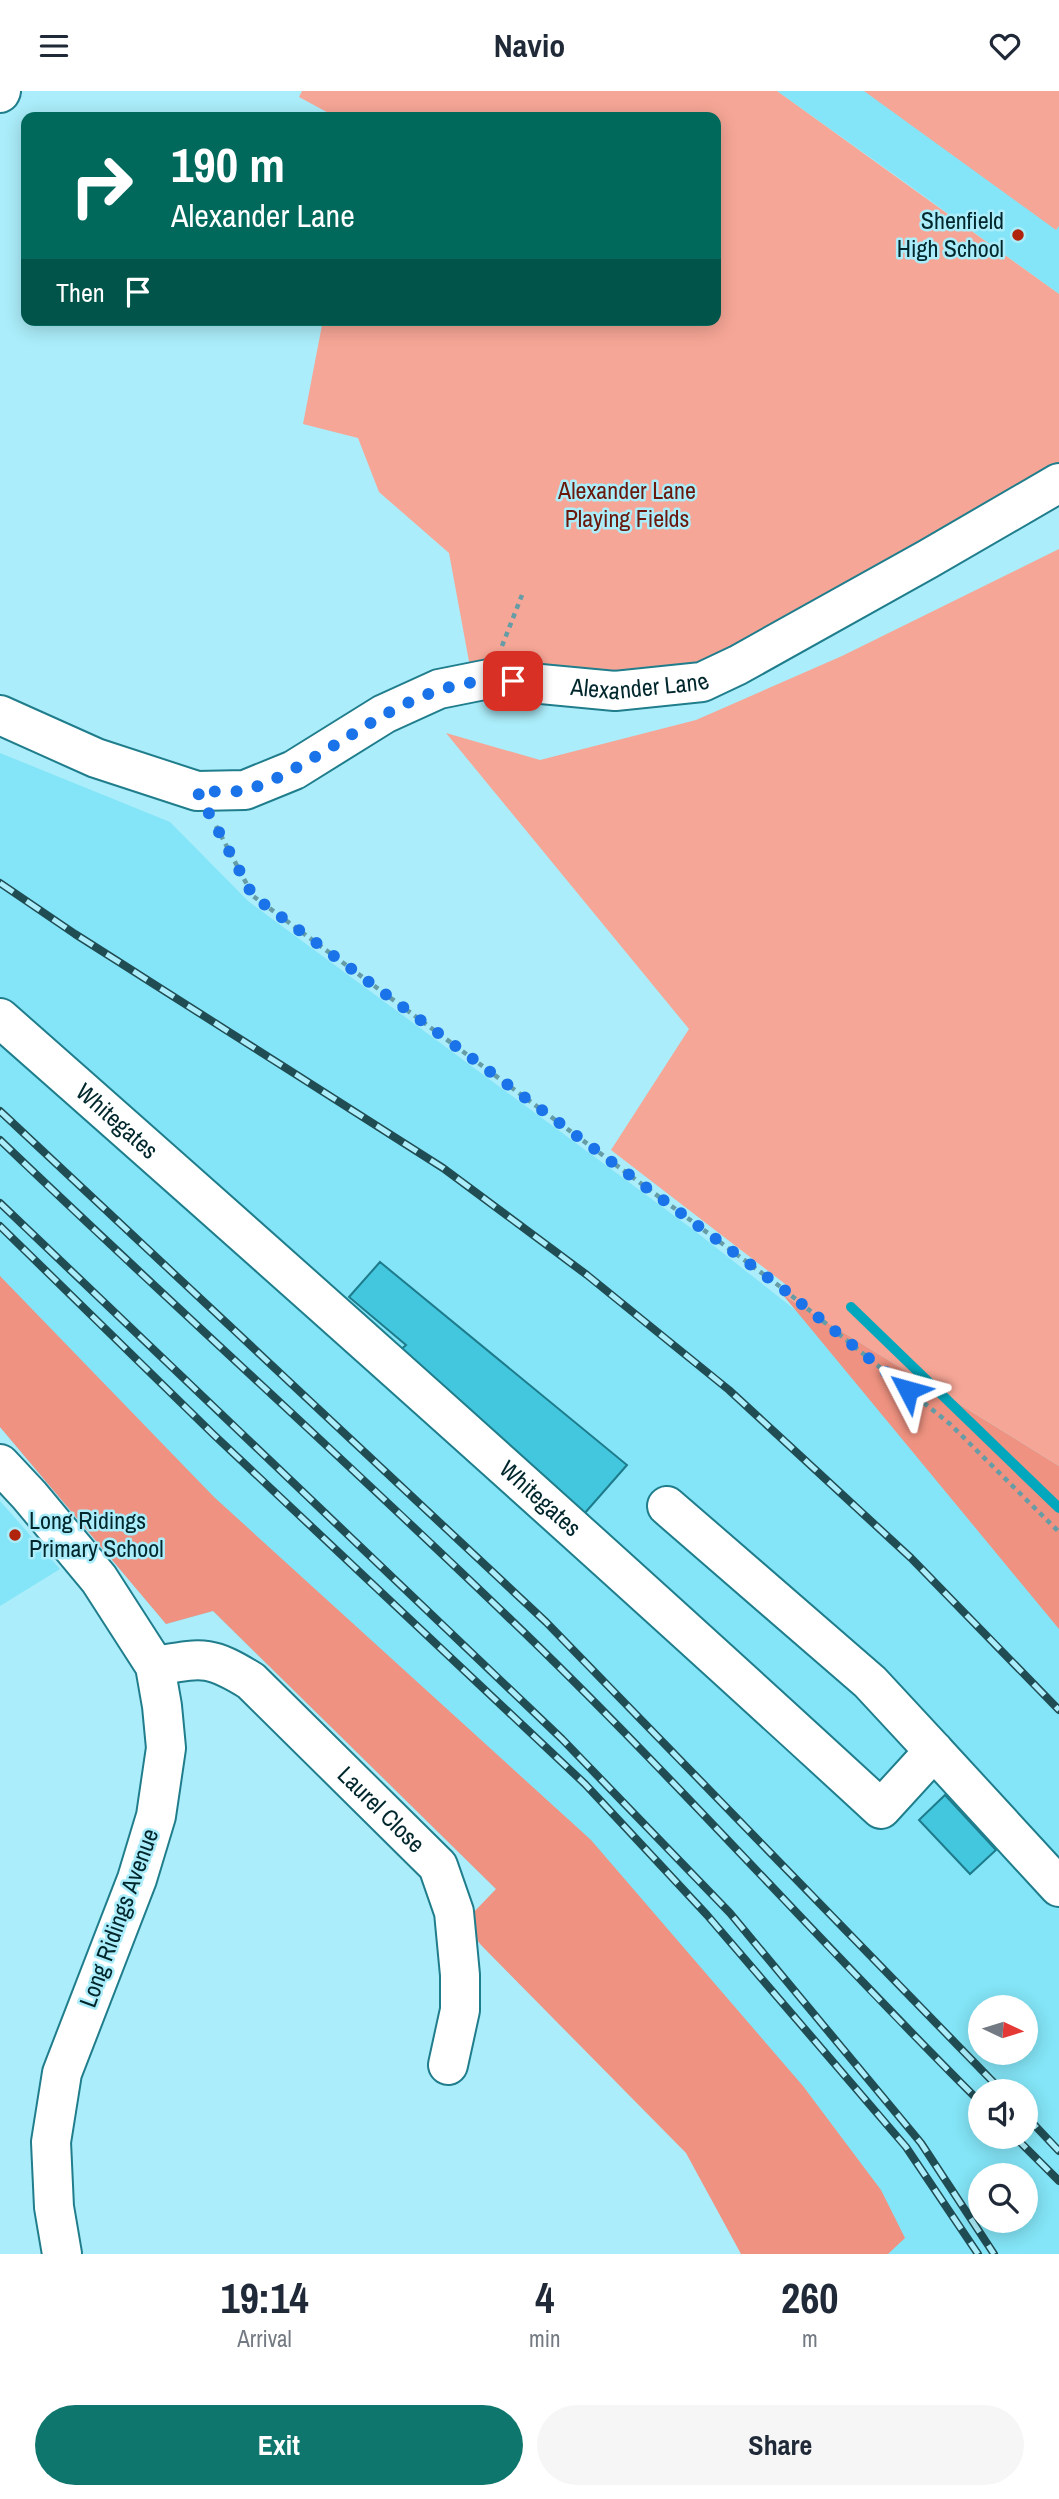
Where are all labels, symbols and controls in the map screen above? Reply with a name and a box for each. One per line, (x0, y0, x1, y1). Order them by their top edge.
text: Navio (494, 24, 565, 67)
icon: menu (35, 27, 73, 65)
icon: heart (986, 27, 1024, 65)
text: 190 m (171, 131, 285, 197)
icon: right (56, 140, 147, 231)
text: Alexander Lane (171, 194, 355, 237)
place label: Shenfield High School (897, 204, 1004, 264)
marker: Shenfield High School (1010, 227, 1026, 243)
icon: arrive (119, 273, 157, 311)
text: Then (56, 275, 105, 310)
park label: Alexander Lane Playing Fields (557, 474, 696, 534)
pin (483, 651, 543, 711)
icon: arrive (494, 662, 532, 700)
street label: Alexander Lane (568, 664, 714, 706)
street label: Whitegates (70, 1076, 166, 1166)
position arrow (871, 1353, 945, 1427)
street label: Whitegates (493, 1453, 588, 1543)
place label: Long Ridings Primary School (29, 1504, 164, 1564)
marker: Long Ridings Primary School (7, 1527, 23, 1543)
street label: Laurel Close (331, 1759, 432, 1859)
street label: Long Ridings Avenue (71, 1824, 165, 2011)
north arrow (968, 1995, 1038, 2065)
map controls (968, 1995, 1038, 2233)
button: sound (968, 2079, 1038, 2149)
button: search (968, 2163, 1038, 2233)
text: 19:14 (221, 2270, 309, 2326)
text: 4 (535, 2270, 554, 2326)
text: 260 (781, 2270, 839, 2326)
text: Arrival (237, 2323, 292, 2354)
text: min (529, 2323, 561, 2354)
text: m (802, 2323, 818, 2354)
button: Exit (35, 2405, 523, 2485)
button: Share (537, 2405, 1024, 2485)

